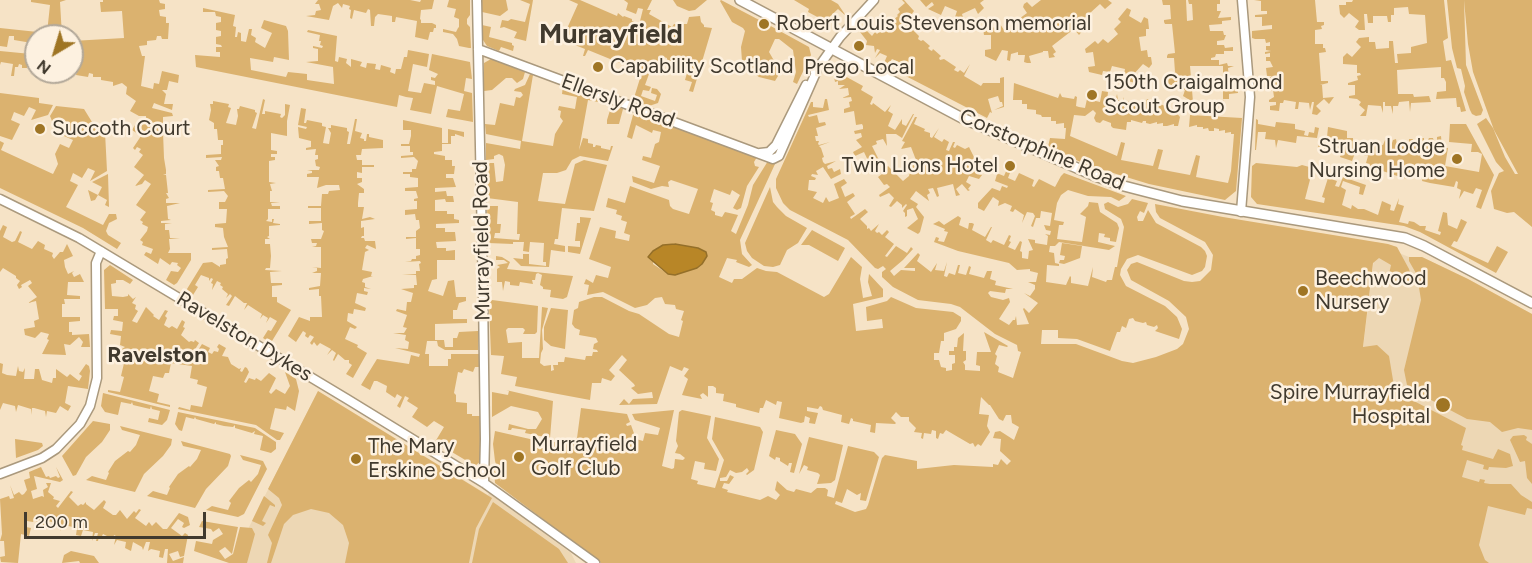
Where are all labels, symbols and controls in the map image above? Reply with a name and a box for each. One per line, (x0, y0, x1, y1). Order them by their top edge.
place label: Robert Louis Stevenson memorial (776, 11, 1091, 37)
marker: Robert Louis Stevenson memorial (757, 17, 771, 31)
district label: Murrayfield (539, 19, 683, 51)
north arrow (24, 24, 84, 84)
marker: Prego Local (852, 39, 866, 53)
place label: Capability Scotland (610, 54, 794, 80)
place label: Prego Local (804, 55, 914, 81)
text: N (33, 56, 55, 78)
marker: Capability Scotland (591, 60, 605, 74)
street label: Ellersly Road (558, 69, 678, 133)
place label: 150th Craigalmond Scout Group (1104, 70, 1283, 120)
marker: 150th Craigalmond Scout Group (1085, 88, 1099, 102)
street label: Corstorphine Road (956, 104, 1128, 196)
place label: Succoth Court (52, 116, 190, 142)
marker: Succoth Court (33, 122, 47, 136)
place label: Struan Lodge Nursing Home (1309, 134, 1445, 184)
marker: Struan Lodge Nursing Home (1450, 152, 1464, 166)
place label: Twin Lions Hotel (842, 153, 998, 179)
marker: Twin Lions Hotel (1003, 159, 1017, 173)
street label: Murrayfield Road (468, 161, 496, 321)
place label: Beechwood Nursery (1315, 266, 1427, 316)
marker: Beechwood Nursery (1296, 284, 1310, 298)
street label: Ravelston Dykes (172, 287, 316, 387)
district label: Ravelston (107, 343, 207, 369)
place label: Spire Murrayfield Hospital (1270, 380, 1430, 430)
marker: Spire Murrayfield Hospital (1434, 396, 1452, 414)
place label: Murrayfield Golf Club (531, 432, 637, 482)
place label: The Mary Erskine School (368, 434, 506, 484)
marker: Murrayfield Golf Club (512, 450, 526, 464)
marker: The Mary Erskine School (349, 452, 363, 466)
scale bar (27, 500, 208, 538)
text: 200 m (35, 511, 88, 533)

